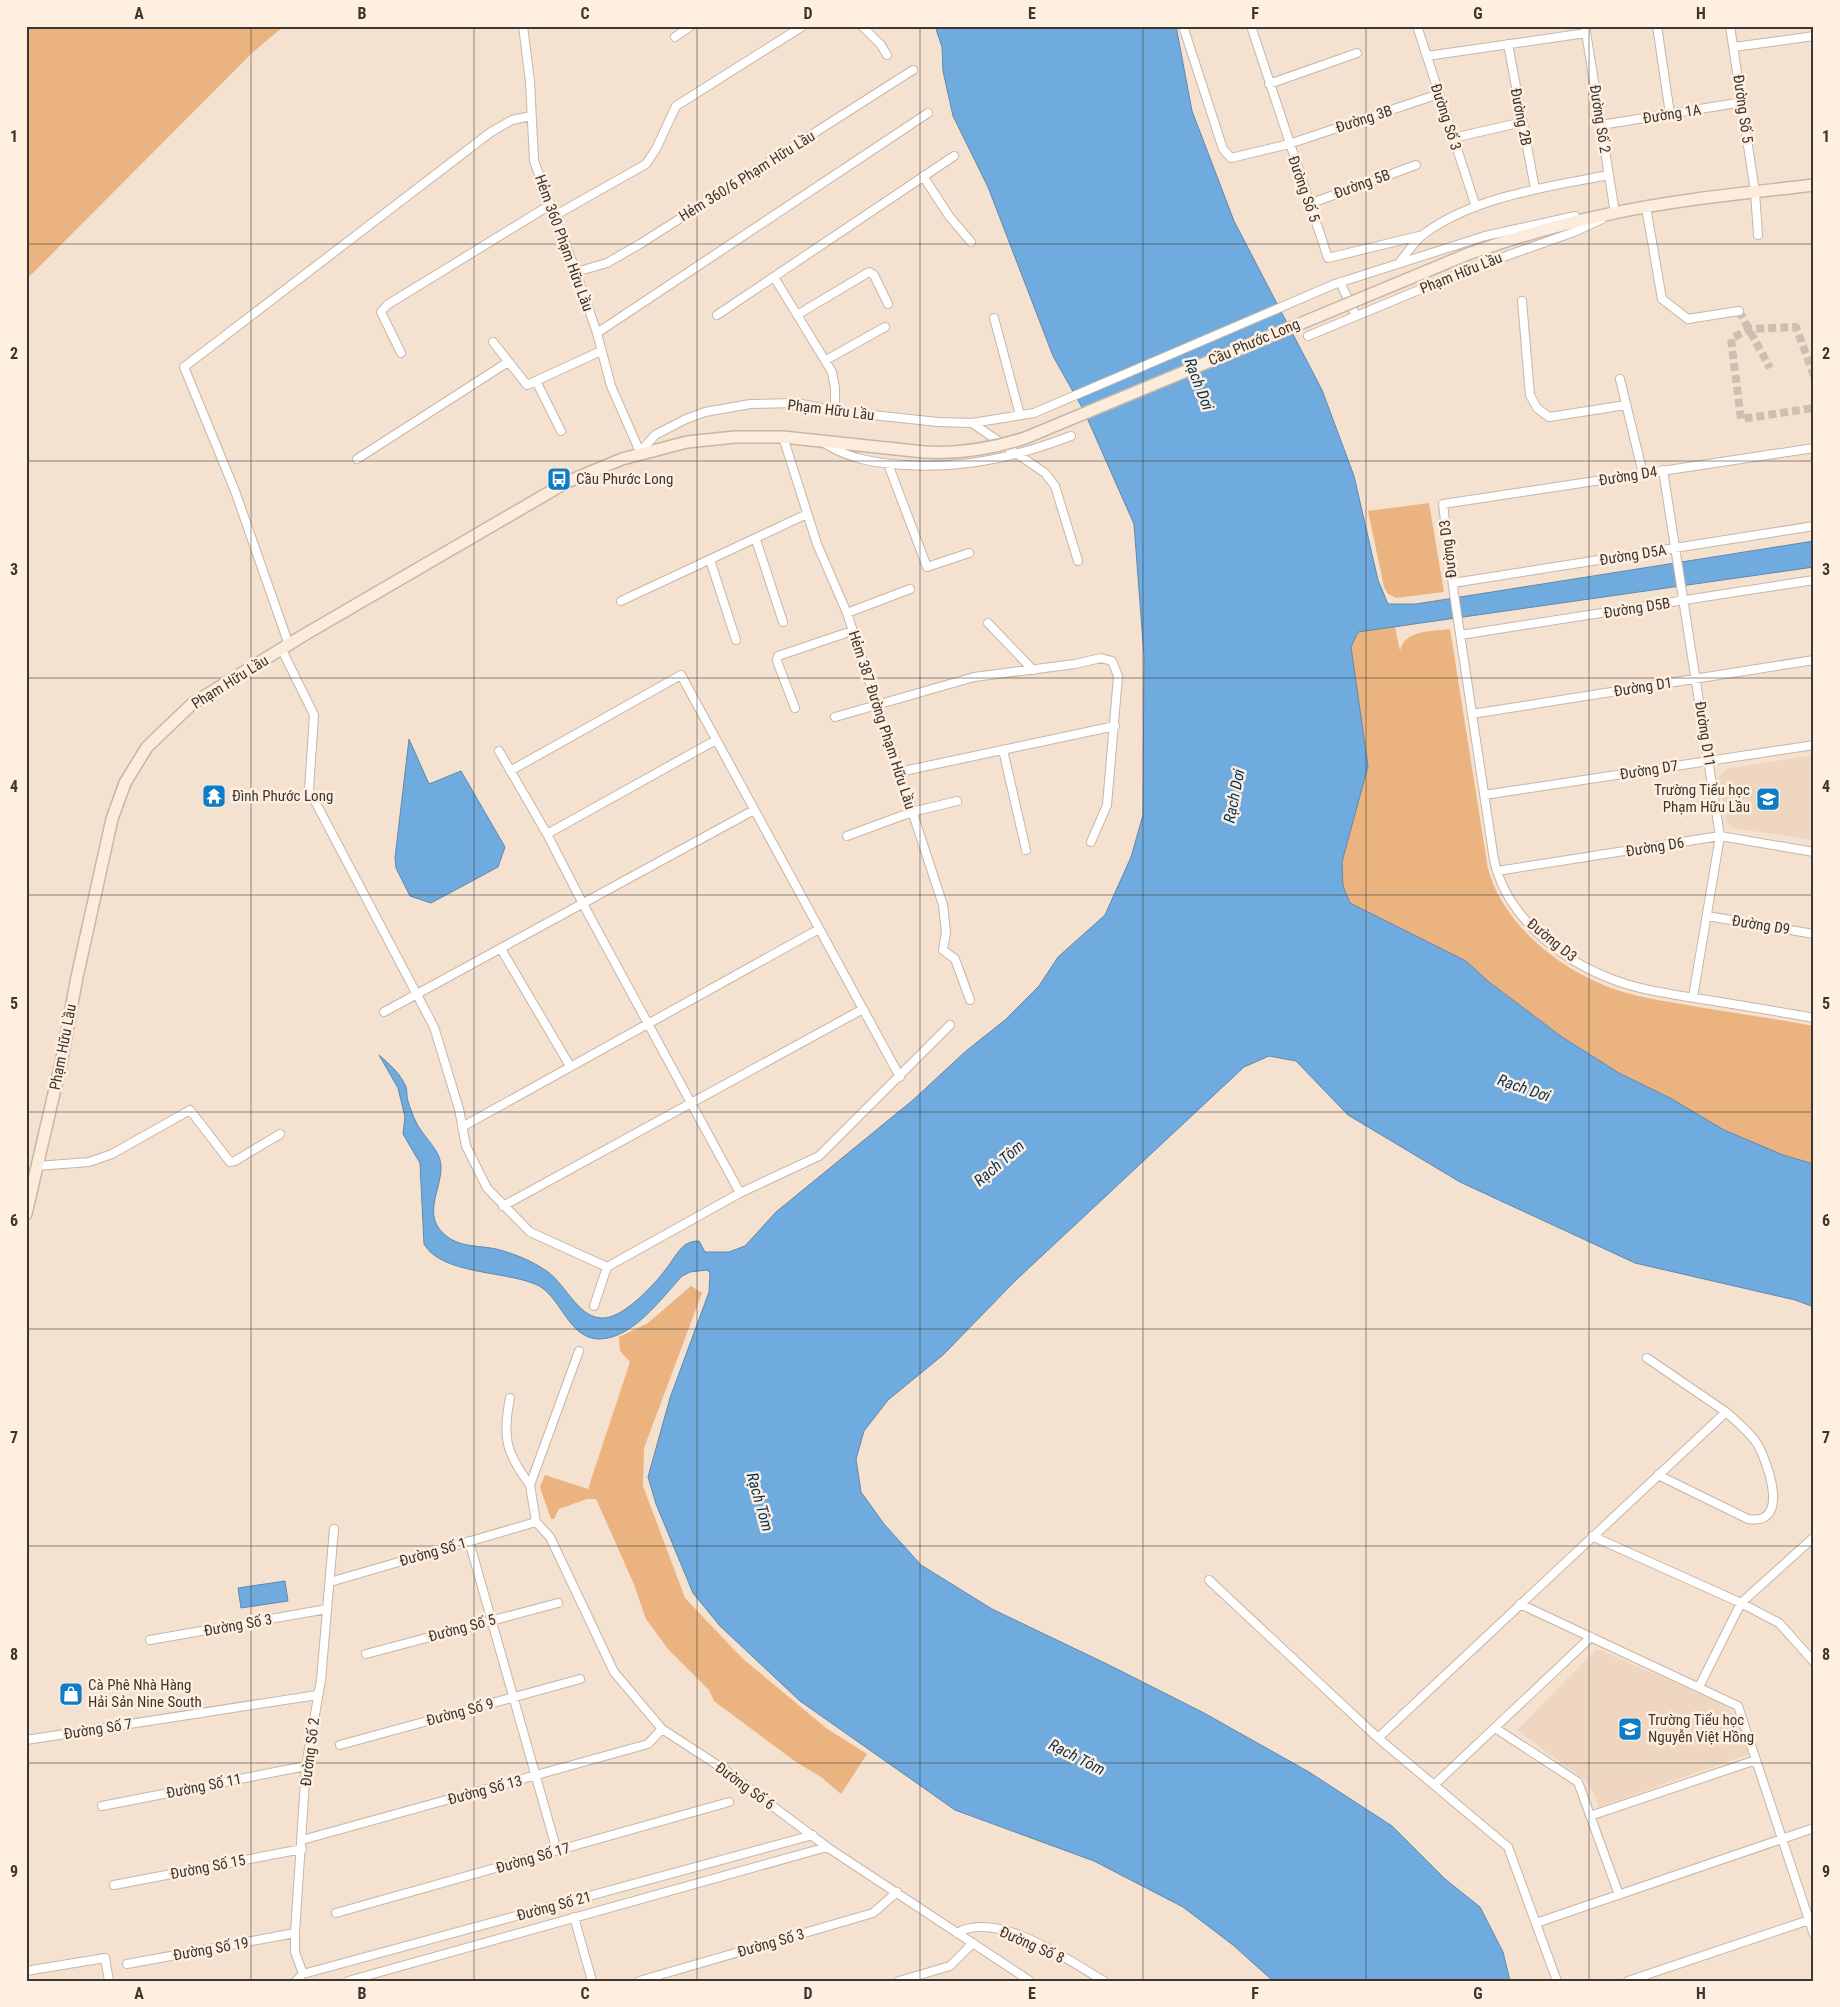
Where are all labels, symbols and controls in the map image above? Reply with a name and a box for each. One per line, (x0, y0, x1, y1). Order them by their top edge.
text: A (134, 4, 144, 23)
text: B (358, 4, 367, 23)
text: C (580, 4, 590, 23)
text: D (803, 4, 813, 23)
text: E (1028, 4, 1036, 23)
text: F (1251, 4, 1259, 23)
text: G (1473, 4, 1483, 23)
text: H (1696, 4, 1706, 23)
street label: Đường Số 5 (1729, 74, 1757, 144)
street label: Đường Số 3 (1427, 81, 1465, 153)
street label: Đường Số 2 (1586, 84, 1614, 154)
street label: Đường 2B (1507, 87, 1535, 147)
street label: Đường 1A (1642, 100, 1703, 127)
street label: Đường 3B (1334, 101, 1394, 137)
text: 1 (10, 127, 18, 146)
street label: Hẻm 360/6 Phạm Hữu Lầu (676, 127, 818, 225)
text: 1 (1822, 127, 1830, 146)
street label: Đường Số 5 (1284, 154, 1324, 224)
street label: Đường 5B (1332, 166, 1392, 202)
street label: Hẻm 360 Phạm Hữu Lầu (531, 172, 597, 314)
street label: Phạm Hữu Lầu (1417, 248, 1505, 298)
street label: Cầu Phước Long (1206, 315, 1302, 369)
text: 2 (10, 344, 18, 363)
text: 2 (1822, 344, 1830, 363)
water label: Rạch Dơi (1180, 355, 1218, 413)
street label: Phạm Hữu Lầu (787, 396, 875, 424)
street label: Đường D4 (1598, 463, 1658, 489)
bus stop icon: Cầu Phước Long (546, 466, 572, 492)
place label: Cầu Phước Long (576, 470, 673, 488)
street label: Đường D3 (1435, 519, 1461, 579)
street label: Đường D5A (1598, 541, 1668, 569)
text: 3 (10, 560, 18, 579)
text: 3 (1822, 560, 1830, 579)
street label: Đường D5B (1603, 594, 1671, 622)
street label: Hẻm 387 Đường Phạm Hữu Lầu (845, 628, 919, 812)
street label: Phạm Hữu Lầu (188, 651, 272, 713)
street label: Đường D1 (1613, 674, 1673, 700)
street label: Đường D11 (1691, 700, 1719, 768)
street label: Đường D7 (1619, 757, 1679, 783)
water label: Rạch Dơi (1220, 767, 1249, 824)
text: 4 (10, 777, 18, 796)
text: 4 (1822, 777, 1830, 796)
place label: Trường Tiểu học Phạm Hữu Lầu (1654, 781, 1750, 816)
temple icon: Đình Phước Long (201, 783, 227, 809)
school or university icon: Trường Tiểu học Phạm Hữu Lầu (1755, 786, 1781, 812)
place label: Đình Phước Long (232, 787, 333, 805)
street label: Đường D6 (1625, 834, 1685, 860)
street label: Đường D9 (1731, 912, 1791, 938)
street label: Đường D3 (1524, 915, 1580, 965)
text: 5 (10, 994, 18, 1013)
text: 5 (1822, 994, 1830, 1013)
street label: Phạm Hữu Lầu (46, 1002, 80, 1092)
water label: Rạch Dơi (1495, 1070, 1553, 1106)
water label: Rạch Tôm (970, 1136, 1028, 1190)
text: 6 (10, 1211, 18, 1230)
text: 6 (1822, 1211, 1830, 1230)
text: 7 (10, 1428, 18, 1447)
text: 7 (1822, 1428, 1830, 1447)
water label: Rạch Tôm (743, 1470, 777, 1534)
street label: Đường Số 1 (397, 1534, 469, 1570)
street label: Đường Số 3 (203, 1610, 273, 1640)
street label: Đường Số 5 (426, 1610, 498, 1646)
text: 8 (10, 1645, 18, 1664)
text: 8 (1822, 1645, 1830, 1664)
place label: Cà Phê Nhà Hàng Hải Sản Nine South (88, 1676, 202, 1711)
shop icon: Cà Phê Nhà Hàng Hải Sản Nine South (58, 1681, 84, 1707)
street label: Đường Số 9 (424, 1694, 496, 1730)
place label: Trường Tiểu học Nguyễn Việt Hồng (1648, 1711, 1754, 1746)
street label: Đường Số 7 (63, 1715, 133, 1743)
school or university icon: Trường Tiểu học Nguyễn Việt Hồng (1617, 1716, 1643, 1742)
street label: Đường Số 2 (297, 1717, 323, 1787)
water label: Rạch Tôm (1046, 1735, 1108, 1779)
street label: Đường Số 6 (712, 1758, 778, 1814)
street label: Đường Số 11 (165, 1770, 243, 1802)
street label: Đường Số 13 (446, 1771, 524, 1809)
street label: Đường Số 17 (494, 1839, 572, 1877)
street label: Đường Số 15 (169, 1851, 247, 1883)
text: 9 (10, 1862, 18, 1881)
text: 9 (1822, 1862, 1830, 1881)
street label: Đường Số 21 (515, 1887, 593, 1925)
street label: Đường Số 8 (997, 1923, 1067, 1967)
street label: Đường Số 3 (735, 1925, 807, 1961)
street label: Đường Số 19 (172, 1934, 250, 1964)
text: A (134, 1984, 144, 2003)
text: B (358, 1984, 367, 2003)
text: C (580, 1984, 590, 2003)
text: D (803, 1984, 813, 2003)
text: E (1028, 1984, 1036, 2003)
text: F (1251, 1984, 1259, 2003)
text: G (1473, 1984, 1483, 2003)
text: H (1696, 1984, 1706, 2003)

